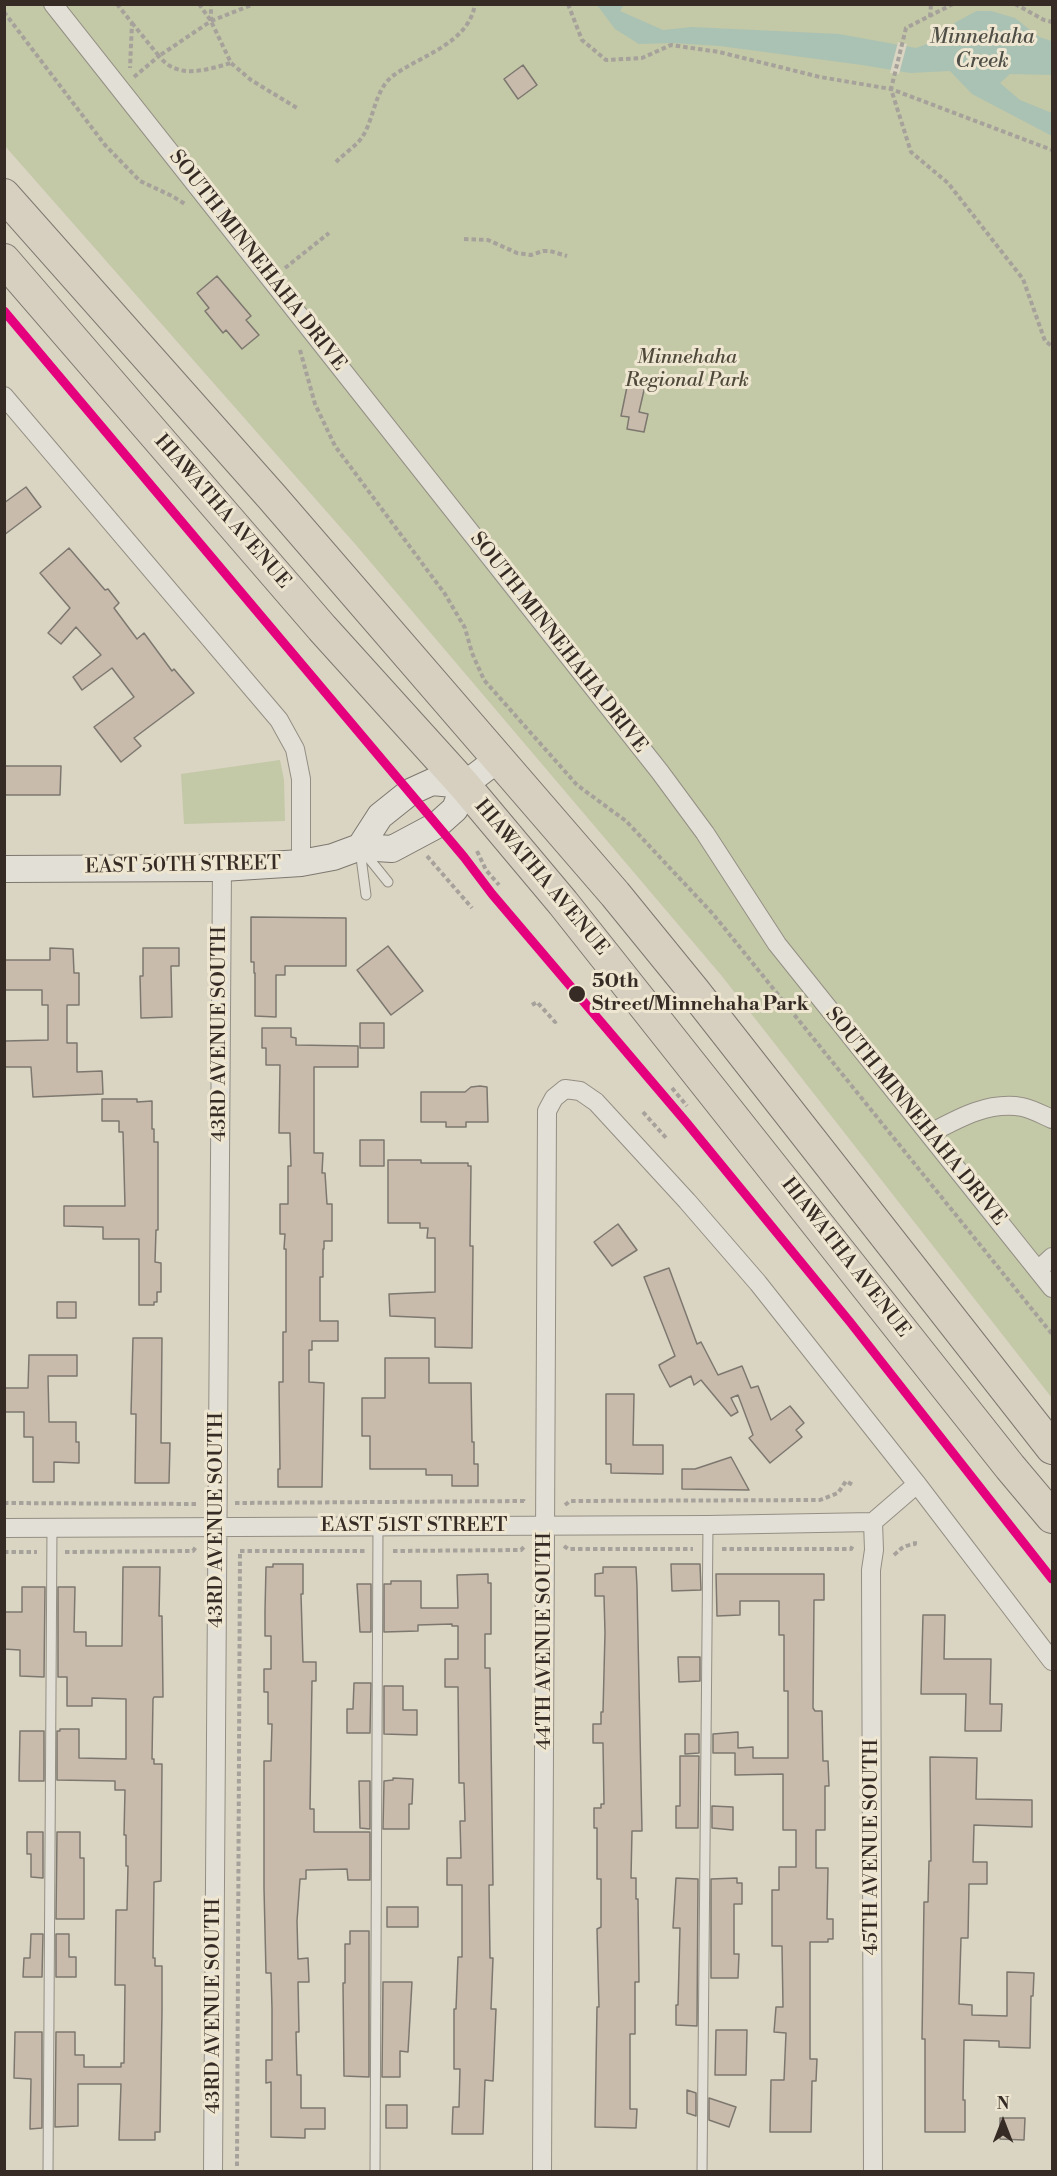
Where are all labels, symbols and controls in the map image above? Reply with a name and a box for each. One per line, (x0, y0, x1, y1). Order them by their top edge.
water label: Minnehaha Creek (930, 25, 1034, 75)
street label: SOUTH MINNEHAHA DRIVE (163, 146, 351, 376)
park label: Minnehaha Regional Park (625, 346, 749, 393)
street label: HIAWATHA AVENUE (149, 430, 295, 594)
street label: SOUTH MINNEHAHA DRIVE (464, 528, 652, 758)
street label: HIAWATHA AVENUE (469, 795, 613, 961)
street label: EAST 50TH STREET (85, 852, 281, 880)
street label: 43RD AVENUE SOUTH (208, 926, 232, 1142)
place label: 50th Street/Minnehaha Park (592, 970, 809, 1017)
marker: 50th Street/Minnehaha Park (567, 984, 587, 1004)
street label: SOUTH MINNEHAHA DRIVE (820, 1003, 1010, 1231)
street label: HIAWATHA AVENUE (775, 1173, 915, 1343)
street label: 43RD AVENUE SOUTH (205, 1412, 229, 1628)
street label: EAST 51ST STREET (321, 1514, 507, 1538)
street label: 44TH AVENUE SOUTH (533, 1532, 557, 1750)
street label: 45TH AVENUE SOUTH (860, 1739, 884, 1955)
street label: 43RD AVENUE SOUTH (202, 1898, 226, 2114)
north arrow (973, 2092, 1033, 2152)
text: N (997, 2094, 1009, 2114)

